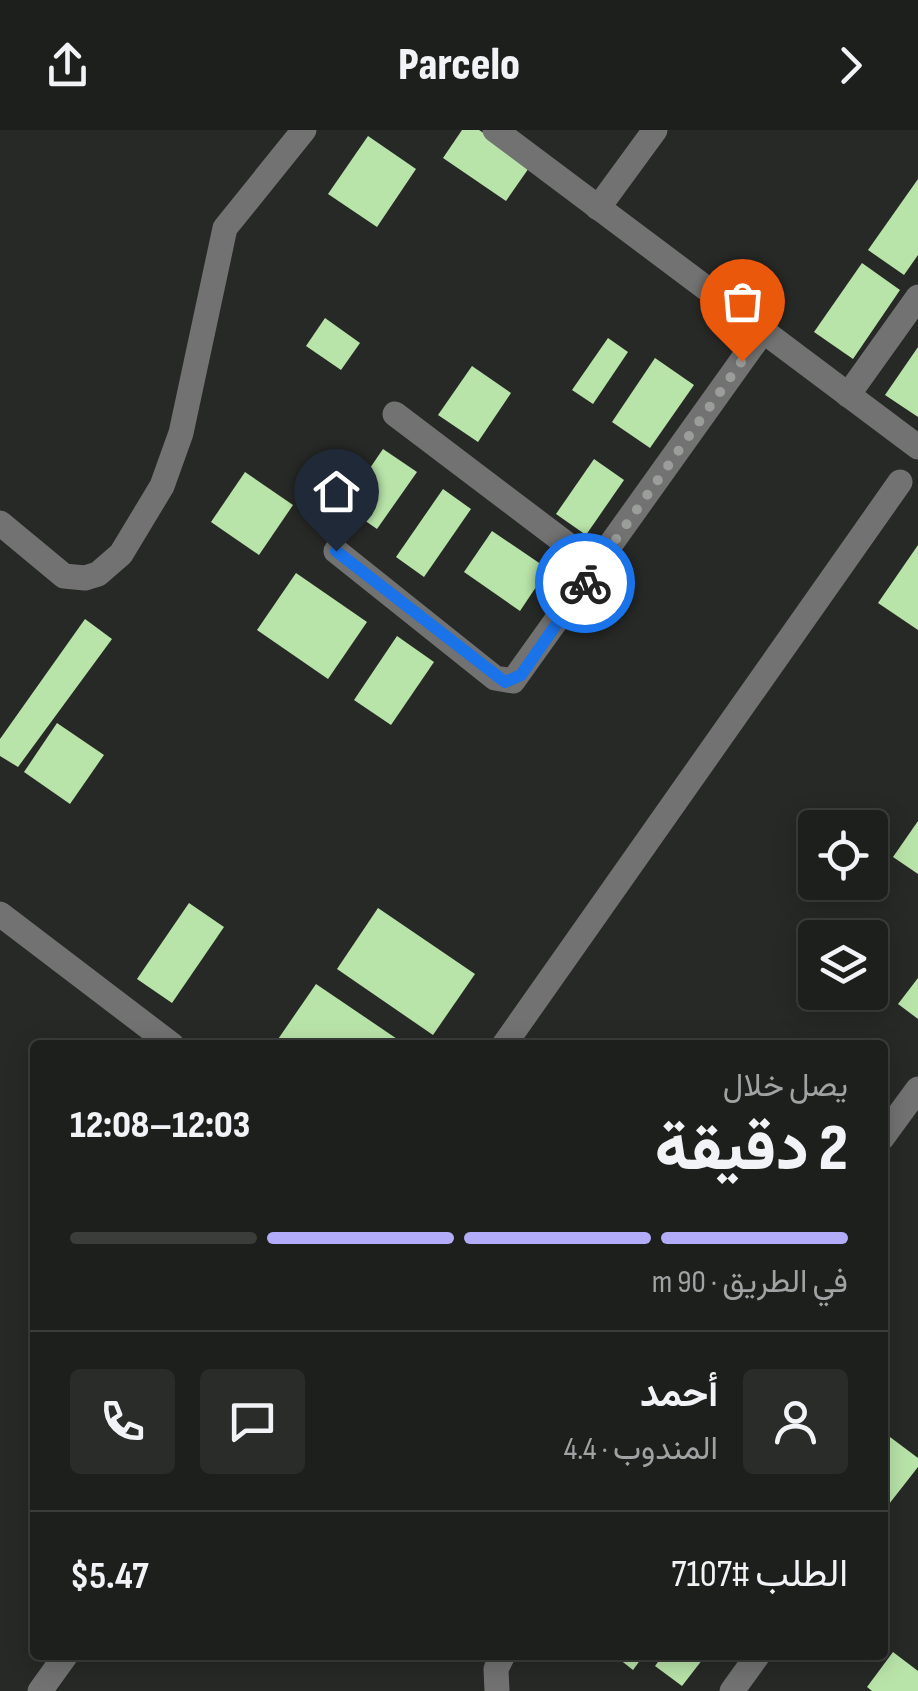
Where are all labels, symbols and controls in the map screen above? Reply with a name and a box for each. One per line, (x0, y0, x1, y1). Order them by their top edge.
icon: share (40, 38, 95, 93)
text: Parcelo (398, 38, 520, 93)
icon: forward (823, 38, 878, 93)
pin (700, 259, 785, 362)
icon: bag (715, 274, 770, 329)
pin (294, 449, 379, 552)
icon: home (309, 464, 364, 519)
courier (535, 533, 635, 633)
icon: bike (558, 556, 613, 611)
map controls (798, 810, 888, 1010)
button: locate (798, 810, 888, 900)
button: layers (798, 920, 888, 1010)
text: يصل خلال (723, 1067, 848, 1106)
text: 12:03–12:08 (70, 1103, 250, 1148)
text: 2 دقيقة (655, 1111, 848, 1189)
text: في الطريق · 90 m (652, 1263, 848, 1302)
button: phone (70, 1369, 175, 1474)
button: chat (200, 1369, 305, 1474)
button: person (743, 1369, 848, 1474)
text: أحمد (640, 1372, 718, 1417)
text: المندوب · 4.4 (564, 1430, 718, 1469)
text: الطلب #7107 (671, 1552, 848, 1597)
text: $5.47 (70, 1554, 149, 1599)

